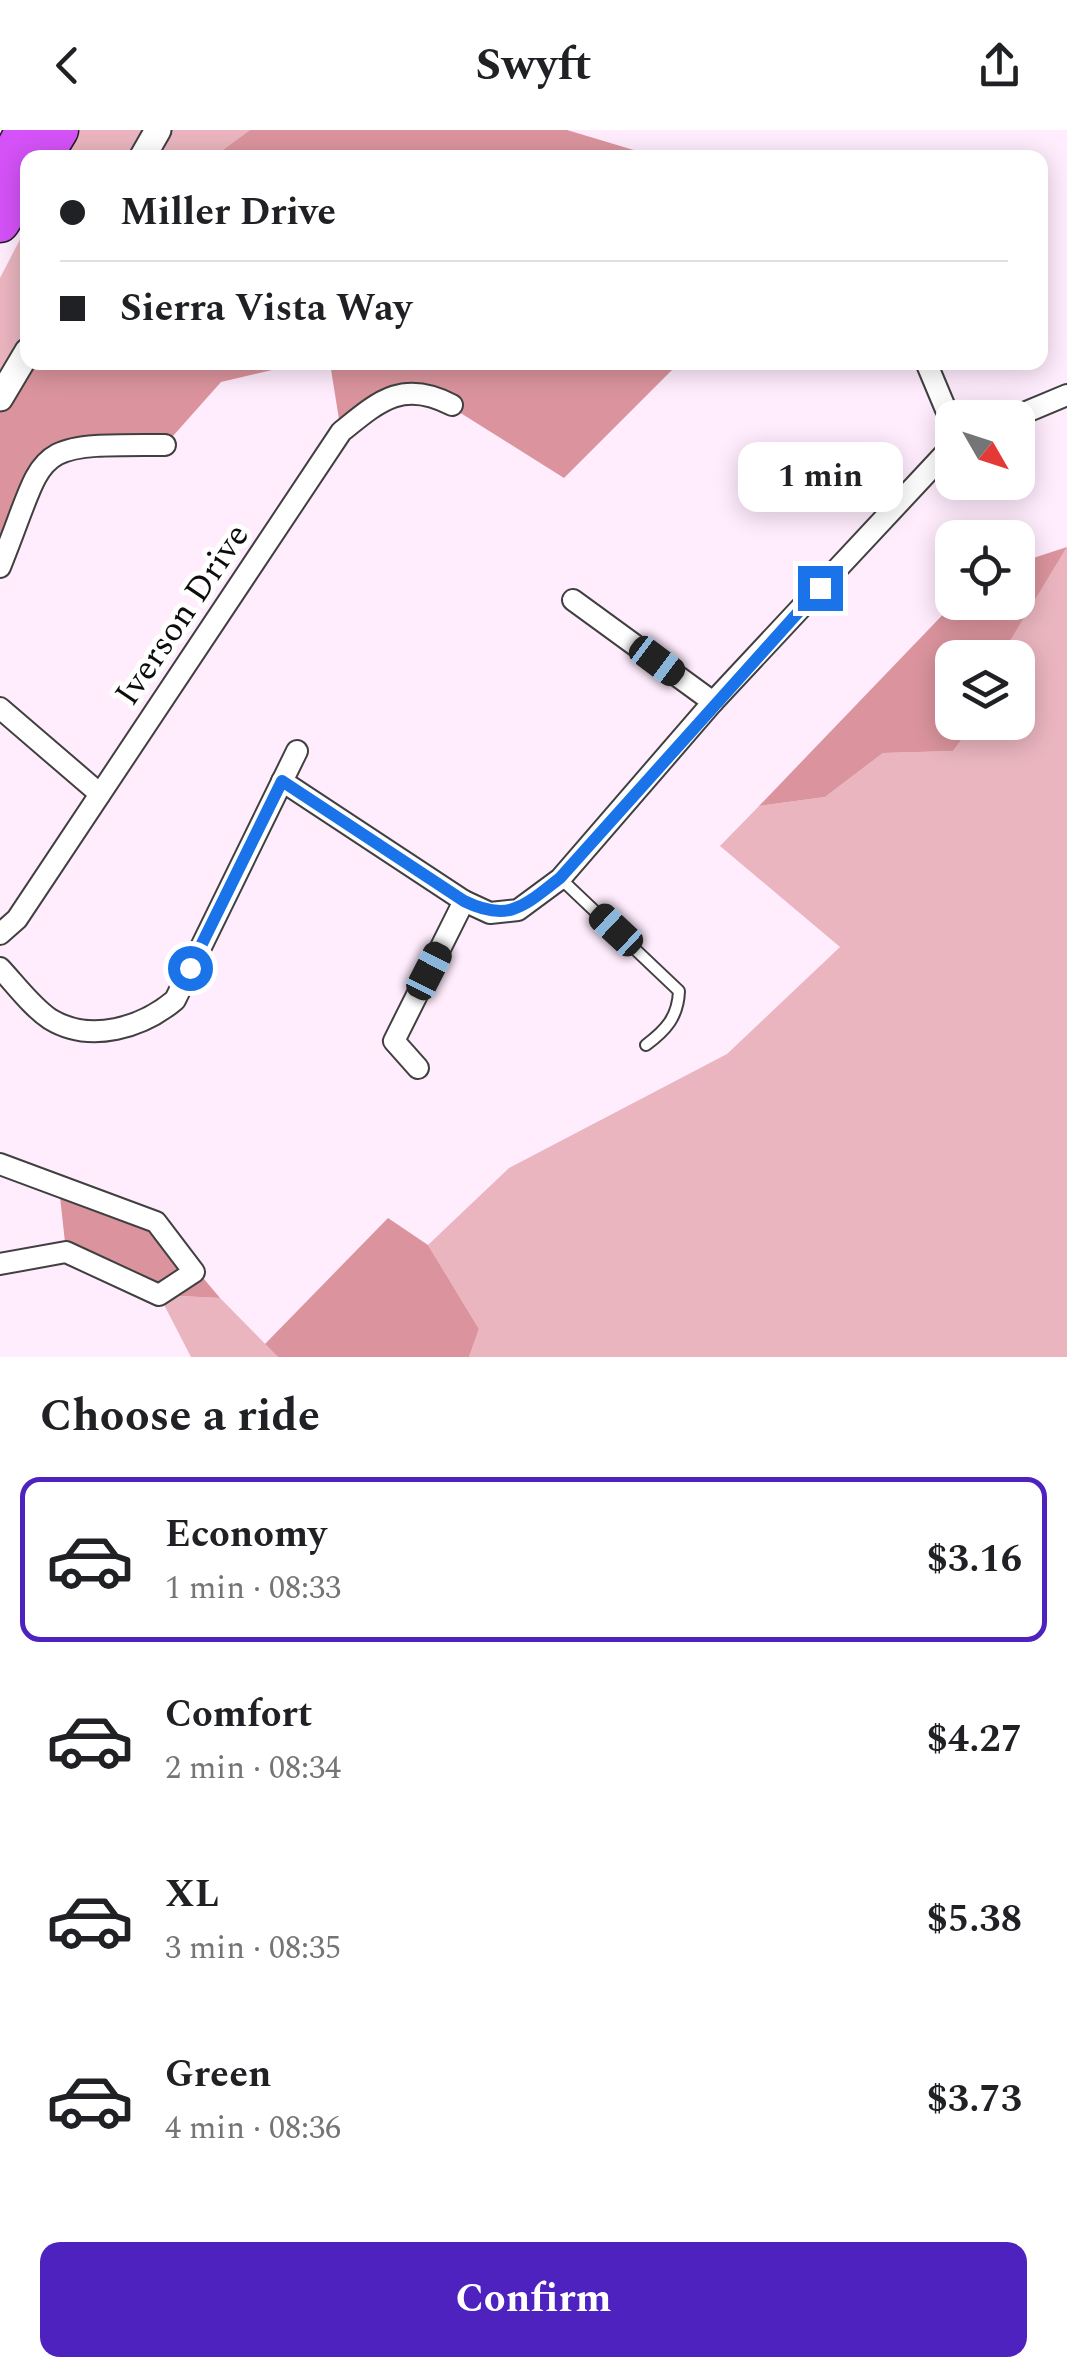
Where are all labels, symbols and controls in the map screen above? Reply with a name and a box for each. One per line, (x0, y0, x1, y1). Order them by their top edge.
text: Swyft (476, 31, 591, 100)
icon: back (40, 38, 95, 93)
icon: share (972, 38, 1027, 93)
text: Miller Drive (120, 184, 336, 242)
text: Sierra Vista Way (120, 280, 412, 338)
north arrow (935, 400, 1035, 500)
map controls (935, 400, 1035, 740)
callout: 1 min (738, 443, 902, 513)
text: 1 min (778, 452, 863, 501)
street label: Iverson Drive (102, 513, 263, 717)
button: locate (935, 520, 1035, 620)
route end (798, 566, 843, 611)
car (624, 631, 690, 691)
button: layers (935, 640, 1035, 740)
car (584, 899, 648, 961)
car (402, 937, 456, 1005)
route start (168, 946, 213, 991)
text: Choose a ride (40, 1382, 320, 1451)
text: Economy (165, 1506, 326, 1564)
icon: car (45, 1515, 135, 1605)
text: $3.16 (927, 1531, 1022, 1589)
text: 1 min · 08:33 (165, 1564, 341, 1613)
text: Comfort (165, 1686, 312, 1744)
icon: car (45, 1695, 135, 1785)
text: $4.27 (927, 1711, 1022, 1769)
text: 2 min · 08:34 (165, 1744, 341, 1793)
text: XL (165, 1866, 219, 1924)
icon: car (45, 1875, 135, 1965)
text: $5.38 (927, 1891, 1022, 1949)
text: 3 min · 08:35 (165, 1924, 341, 1973)
text: Green (165, 2046, 272, 2104)
icon: car (45, 2055, 135, 2145)
text: $3.73 (927, 2071, 1022, 2129)
text: 4 min · 08:36 (165, 2104, 341, 2153)
button: Confirm (40, 2242, 1027, 2357)

